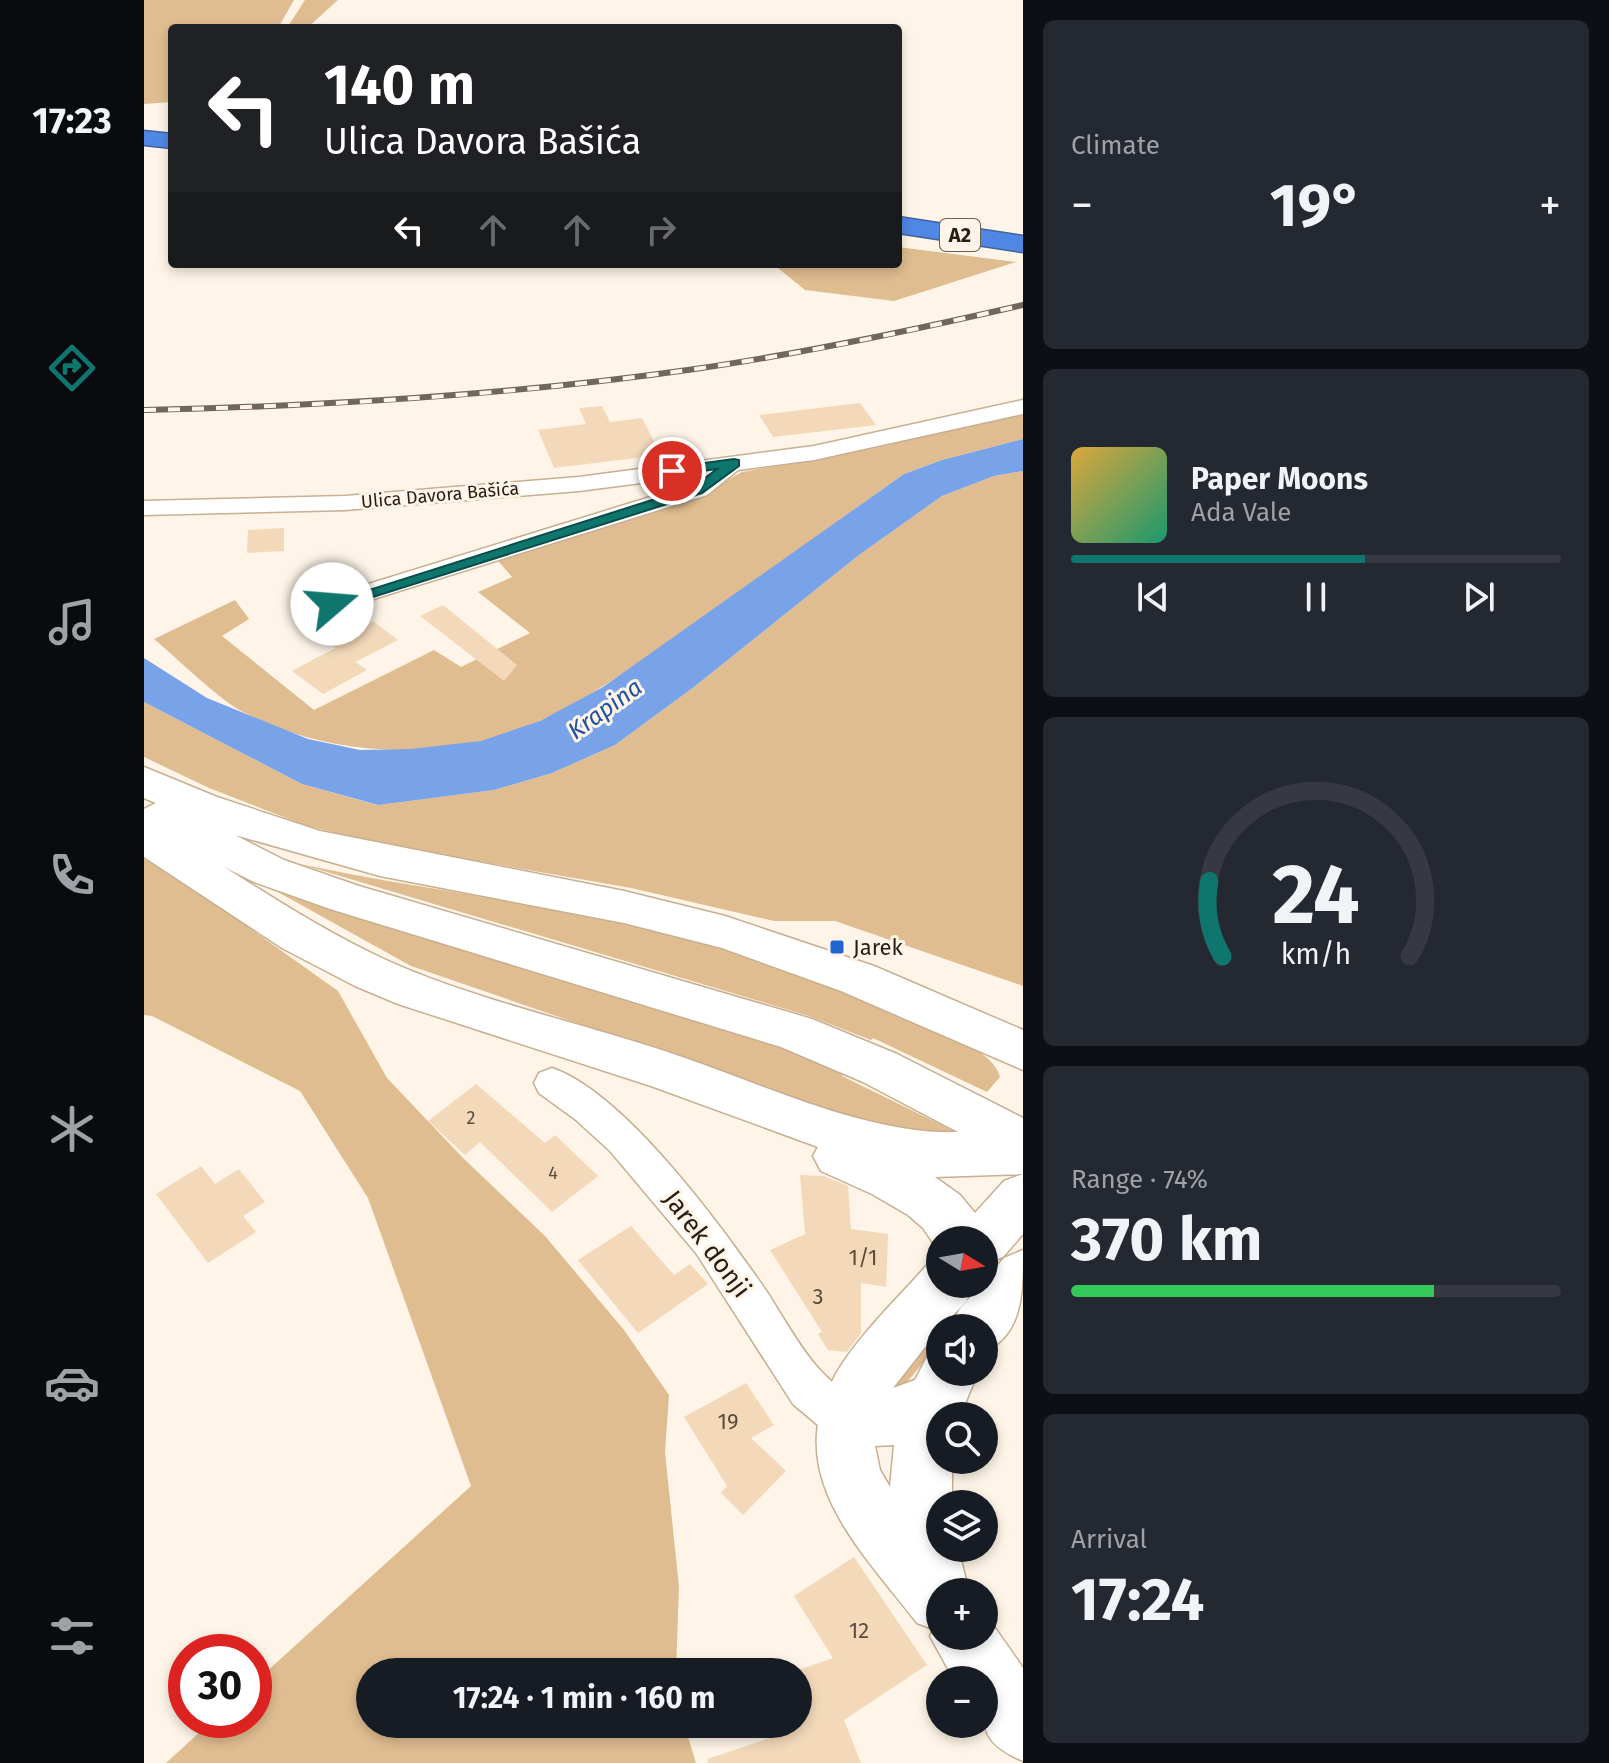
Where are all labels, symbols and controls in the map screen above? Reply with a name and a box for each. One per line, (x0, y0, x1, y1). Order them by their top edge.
text: 140 m (324, 52, 475, 119)
icon: left (192, 56, 296, 160)
text: 17:23 (32, 99, 112, 143)
text: Ulica Davora Bašića (324, 120, 641, 164)
text: Climate (1071, 130, 1160, 161)
text: 19° (1270, 170, 1362, 242)
text: − (1071, 179, 1093, 232)
text: + (1539, 179, 1561, 232)
icon: left (387, 208, 431, 252)
icon: ahead (471, 208, 515, 252)
icon: ahead (555, 208, 599, 252)
icon: right (639, 208, 683, 252)
road number: A2 (940, 219, 980, 251)
icon: directions (44, 340, 100, 396)
pin (638, 437, 706, 505)
icon: arrive (650, 449, 694, 493)
text: Paper Moons (1191, 461, 1368, 497)
street label: Ulica Davora Bašića (360, 477, 520, 513)
text: Ada Vale (1191, 497, 1291, 528)
position arrow (290, 562, 374, 646)
icon: previous (1131, 575, 1175, 619)
icon: pause (1294, 575, 1338, 619)
icon: next (1457, 575, 1501, 619)
icon: music (44, 594, 100, 650)
water label: Krapina (563, 673, 647, 745)
text: 24 (1272, 845, 1360, 945)
icon: phone (44, 847, 100, 903)
place label: Jarek (853, 934, 904, 961)
marker: Jarek (828, 938, 846, 956)
text: km/h (1281, 938, 1351, 973)
icon: climate (44, 1101, 100, 1157)
house number: 2 (467, 1107, 476, 1129)
house number: 4 (548, 1162, 558, 1184)
text: Range · 74% (1071, 1164, 1208, 1195)
street label: Jarek donji (657, 1184, 757, 1304)
text: 370 km (1071, 1204, 1262, 1276)
north arrow (926, 1226, 998, 1298)
map controls (926, 1226, 998, 1738)
house number: 1/1 (848, 1244, 878, 1271)
house number: 3 (813, 1283, 823, 1310)
button: sound (926, 1314, 998, 1386)
icon: car (44, 1355, 100, 1411)
button: search (926, 1402, 998, 1474)
house number: 19 (717, 1408, 739, 1435)
button: layers (926, 1490, 998, 1562)
text: Arrival (1071, 1524, 1147, 1555)
text: 17:24 (1071, 1564, 1205, 1636)
button: + (926, 1578, 998, 1650)
icon: filters (44, 1608, 100, 1664)
house number: 12 (849, 1617, 869, 1644)
speed limit sign: 30 (168, 1634, 272, 1738)
button: − (926, 1666, 998, 1738)
text: 17:24 · 1 min · 160 m (453, 1680, 715, 1716)

